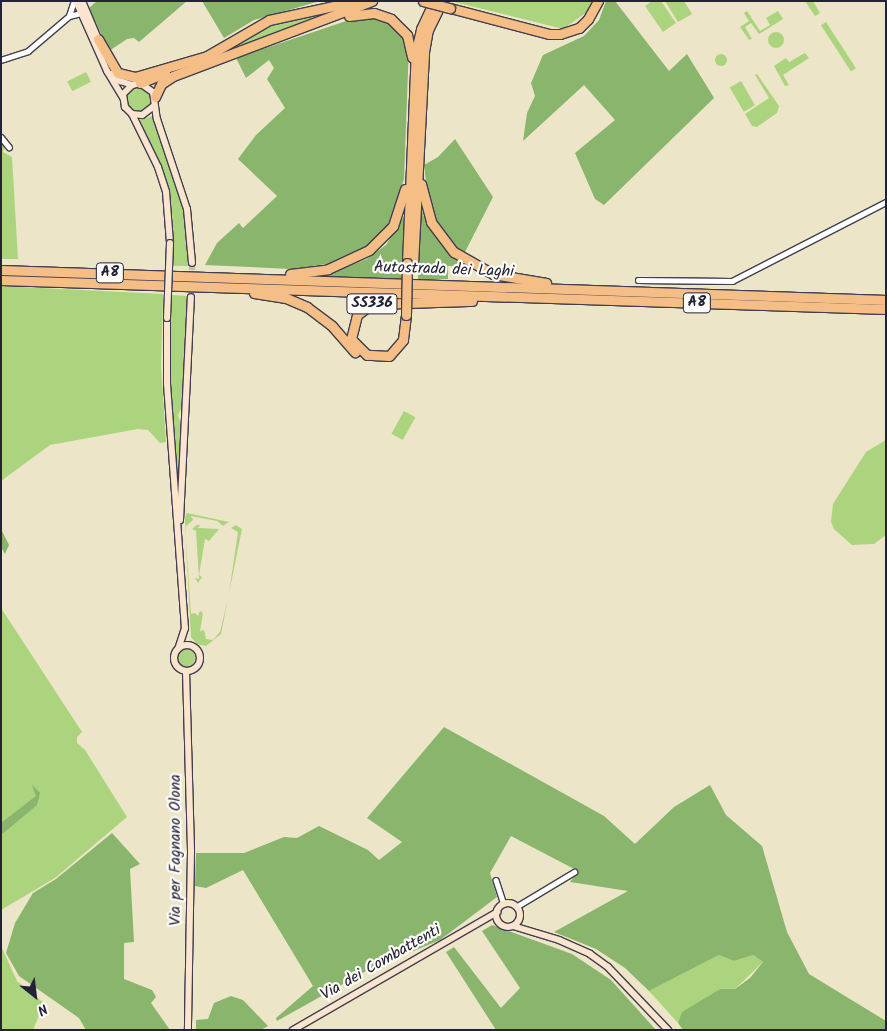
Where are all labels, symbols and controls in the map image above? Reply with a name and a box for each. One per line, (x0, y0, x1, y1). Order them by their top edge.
street label: Autostrada dei Laghi (374, 258, 514, 282)
road number: A8 (95, 260, 125, 286)
road number: A8 (682, 290, 712, 316)
road number: SS336 (346, 292, 398, 316)
street label: Via per Fagnano Olona (166, 774, 186, 926)
street label: Via dei Combattenti (318, 921, 444, 1005)
north arrow (10, 971, 60, 1021)
text: N (33, 997, 51, 1021)

